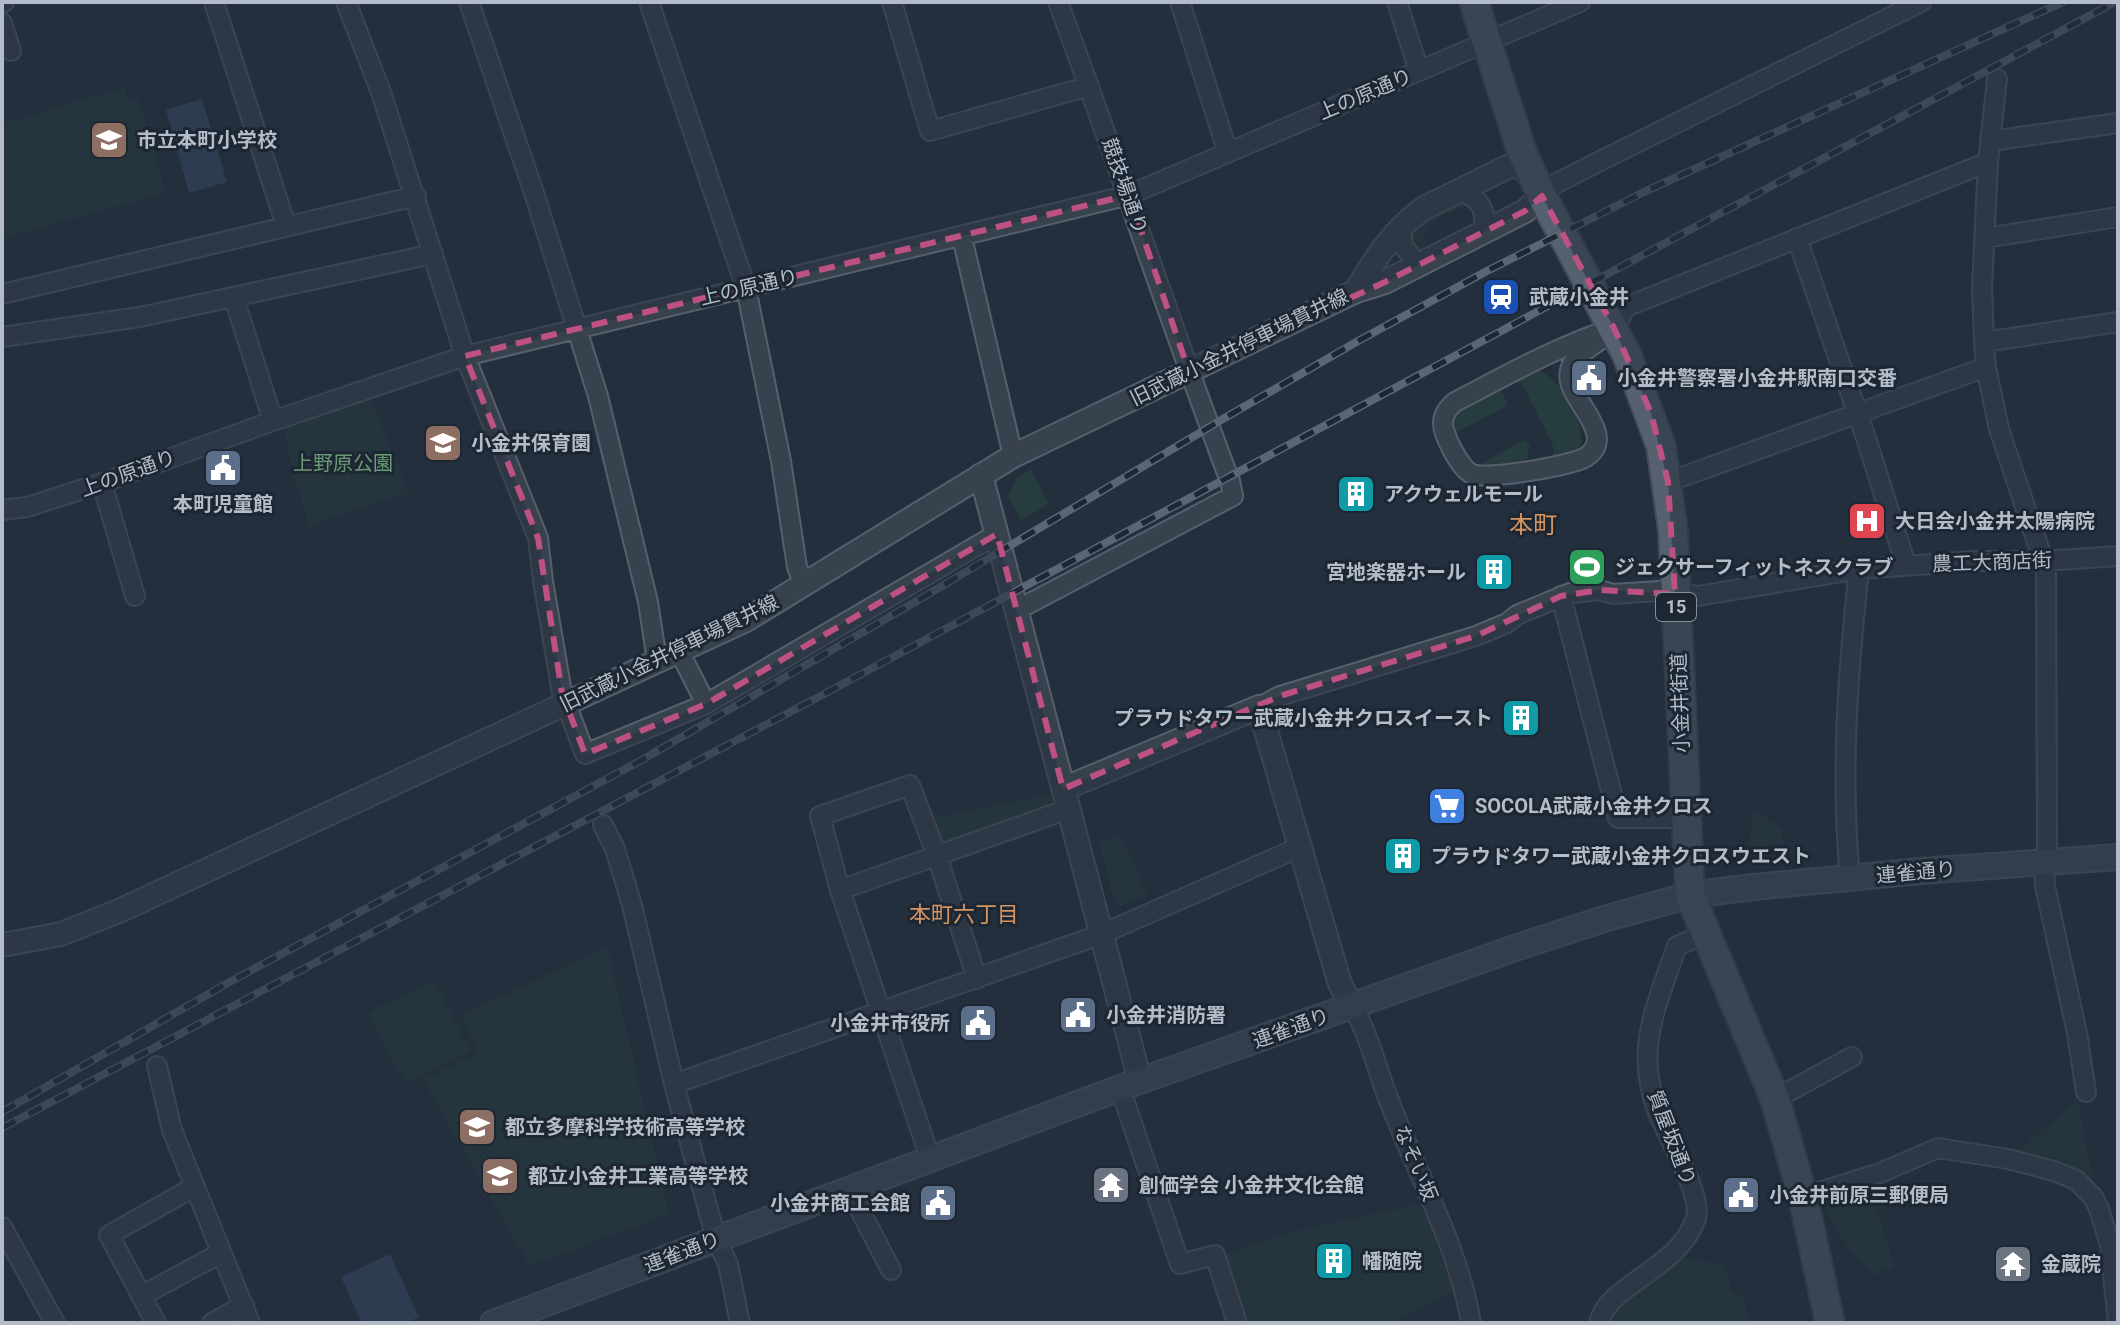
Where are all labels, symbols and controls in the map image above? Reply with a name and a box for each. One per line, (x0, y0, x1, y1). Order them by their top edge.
street label: 上の原通り (1314, 63, 1416, 125)
school or university icon: 市立本町小学校 (88, 119, 130, 161)
place label: 市立本町小学校 (137, 128, 277, 152)
street label: 競技場通り (1097, 135, 1153, 237)
street label: 上の原通り (698, 264, 800, 310)
station icon: 武蔵小金井 (1480, 276, 1522, 318)
street label: 旧武蔵小金井停車場貫井線 (1126, 284, 1352, 410)
place label: 武蔵小金井 (1529, 285, 1629, 309)
public building icon: 小金井警察署小金井駅南口交番 (1568, 357, 1610, 399)
place label: 小金井警察署小金井駅南口交番 (1617, 366, 1897, 390)
school or university icon: 小金井保育園 (422, 422, 464, 464)
place label: 小金井保育園 (471, 431, 591, 455)
street label: 上の原通り (77, 445, 179, 501)
public building icon: 本町児童館 (202, 447, 244, 489)
park label: 上野原公園 (293, 451, 393, 475)
building icon: アクウェルモール (1335, 473, 1377, 515)
place label: アクウェルモール (1384, 482, 1543, 506)
place label: 本町児童館 (173, 492, 273, 516)
hospital icon: 大日会小金井太陽病院 (1846, 500, 1888, 542)
place label: 大日会小金井太陽病院 (1895, 509, 2095, 533)
district label: 本町 (1509, 511, 1557, 539)
sports icon: ジェクサーフィットネスクラブ (1566, 546, 1608, 588)
street label: 農工大商店街 (1932, 548, 2052, 576)
building icon: 宮地楽器ホール (1473, 551, 1515, 593)
place label: ジェクサーフィットネスクラブ (1615, 555, 1893, 579)
place label: 宮地楽器ホール (1326, 560, 1466, 584)
street label: 旧武蔵小金井停車場貫井線 (556, 590, 782, 716)
road number: 15 (1656, 593, 1696, 621)
street label: 小金井街道 (1666, 653, 1694, 753)
building icon: プラウドタワー武蔵小金井クロスイースト (1500, 697, 1542, 739)
place label: プラウドタワー武蔵小金井クロスイースト (1114, 706, 1493, 730)
supermarket icon: SOCOLA武蔵小金井クロス (1426, 785, 1468, 827)
place label: SOCOLA武蔵小金井クロス (1475, 794, 1712, 818)
building icon: プラウドタワー武蔵小金井クロスウエスト (1382, 835, 1424, 877)
place label: プラウドタワー武蔵小金井クロスウエスト (1431, 844, 1811, 868)
street label: 連雀通り (1875, 857, 1957, 887)
district label: 本町六丁目 (909, 902, 1019, 927)
public building icon: 小金井消防署 (1057, 994, 1099, 1036)
public building icon: 小金井市役所 (957, 1002, 999, 1044)
place label: 小金井消防署 (1106, 1003, 1226, 1027)
street label: 連雀通り (1249, 1003, 1333, 1053)
place label: 小金井市役所 (830, 1011, 950, 1035)
street label: 質屋坂通り (1643, 1087, 1701, 1189)
school or university icon: 都立多摩科学技術高等学校 (456, 1106, 498, 1148)
place label: 都立多摩科学技術高等学校 (505, 1115, 745, 1139)
street label: なそい坂 (1389, 1121, 1443, 1205)
school or university icon: 都立小金井工業高等学校 (479, 1155, 521, 1197)
place label: 都立小金井工業高等学校 (528, 1164, 748, 1188)
temple icon: 創価学会 小金井文化会館 (1090, 1164, 1132, 1206)
place label: 創価学会 小金井文化会館 (1139, 1173, 1364, 1197)
public building icon: 小金井前原三郵便局 (1720, 1174, 1762, 1216)
public building icon: 小金井商工会館 (917, 1182, 959, 1224)
place label: 小金井前原三郵便局 (1769, 1183, 1949, 1207)
place label: 小金井商工会館 (770, 1191, 910, 1215)
street label: 連雀通り (640, 1226, 724, 1278)
building icon: 幡随院 (1313, 1240, 1355, 1282)
temple icon: 金蔵院 (1992, 1243, 2034, 1285)
place label: 幡随院 (1362, 1249, 1422, 1273)
place label: 金蔵院 (2041, 1252, 2101, 1276)

